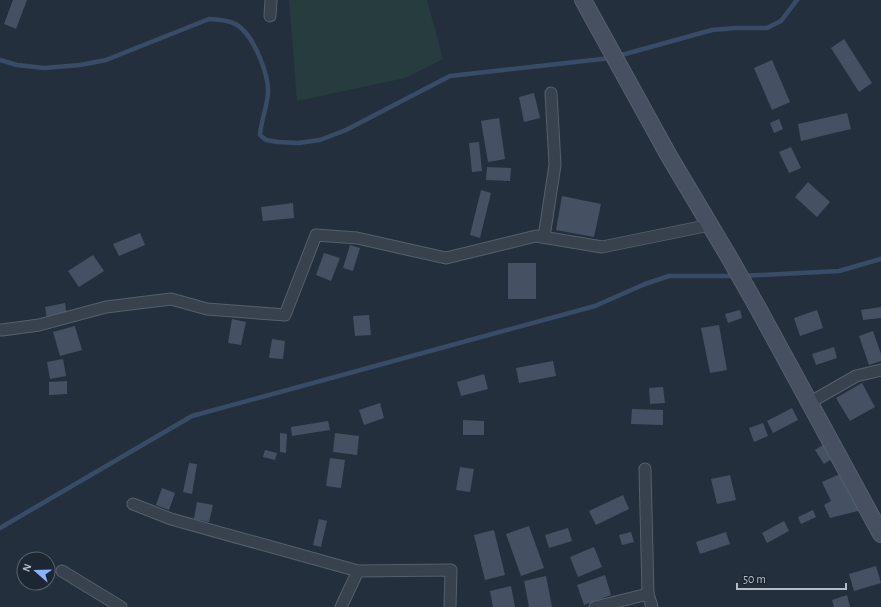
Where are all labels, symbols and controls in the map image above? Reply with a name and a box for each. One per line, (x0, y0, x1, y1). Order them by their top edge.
north arrow (16, 551, 56, 591)
text: N (21, 562, 34, 573)
scale bar (737, 565, 846, 591)
text: 50 m (743, 573, 766, 585)

